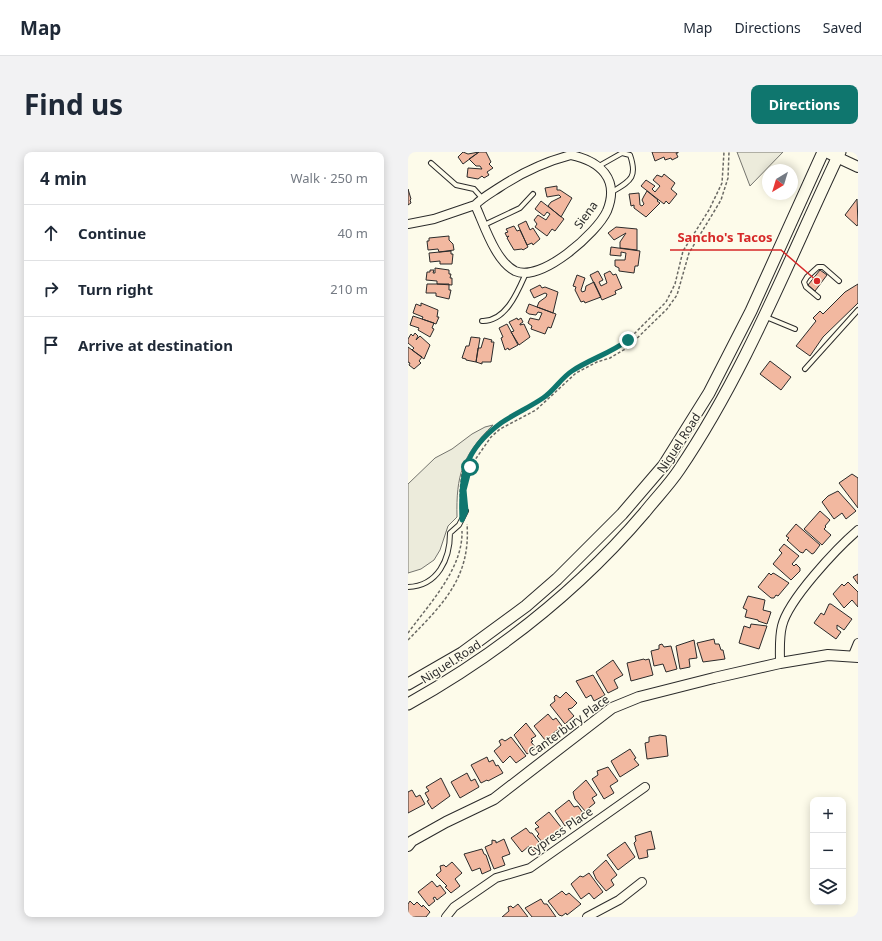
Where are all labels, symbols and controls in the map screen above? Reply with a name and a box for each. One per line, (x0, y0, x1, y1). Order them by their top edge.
text: Map (20, 15, 61, 41)
text: Map (683, 18, 712, 37)
text: Directions (734, 18, 801, 37)
text: Saved (823, 18, 862, 37)
text: Find us (24, 85, 123, 123)
button: Directions (751, 85, 858, 124)
north arrow (762, 164, 798, 200)
text: 4 min (40, 167, 87, 190)
text: Walk · 250 m (290, 169, 368, 187)
street label: Siena (570, 197, 601, 232)
icon: ahead (40, 222, 62, 244)
text: Continue (78, 223, 146, 243)
text: 40 m (338, 224, 368, 242)
callout: Sancho's Tacos (670, 225, 781, 250)
text: Sancho's Tacos (677, 228, 773, 246)
icon: right (40, 278, 62, 300)
text: Turn right (78, 279, 153, 299)
text: 210 m (330, 280, 368, 298)
route end (619, 331, 637, 349)
icon: arrive (40, 334, 62, 356)
text: Arrive at destination (78, 335, 233, 355)
street label: Niguel Road (653, 409, 704, 476)
route start (461, 458, 479, 476)
street label: Niguel Road (417, 636, 484, 687)
street label: Canterbury Place (525, 690, 613, 761)
map controls (810, 797, 846, 905)
button: + (810, 797, 846, 833)
street label: Cypress Place (523, 802, 596, 861)
button: − (810, 833, 846, 869)
button: layers (810, 869, 846, 905)

